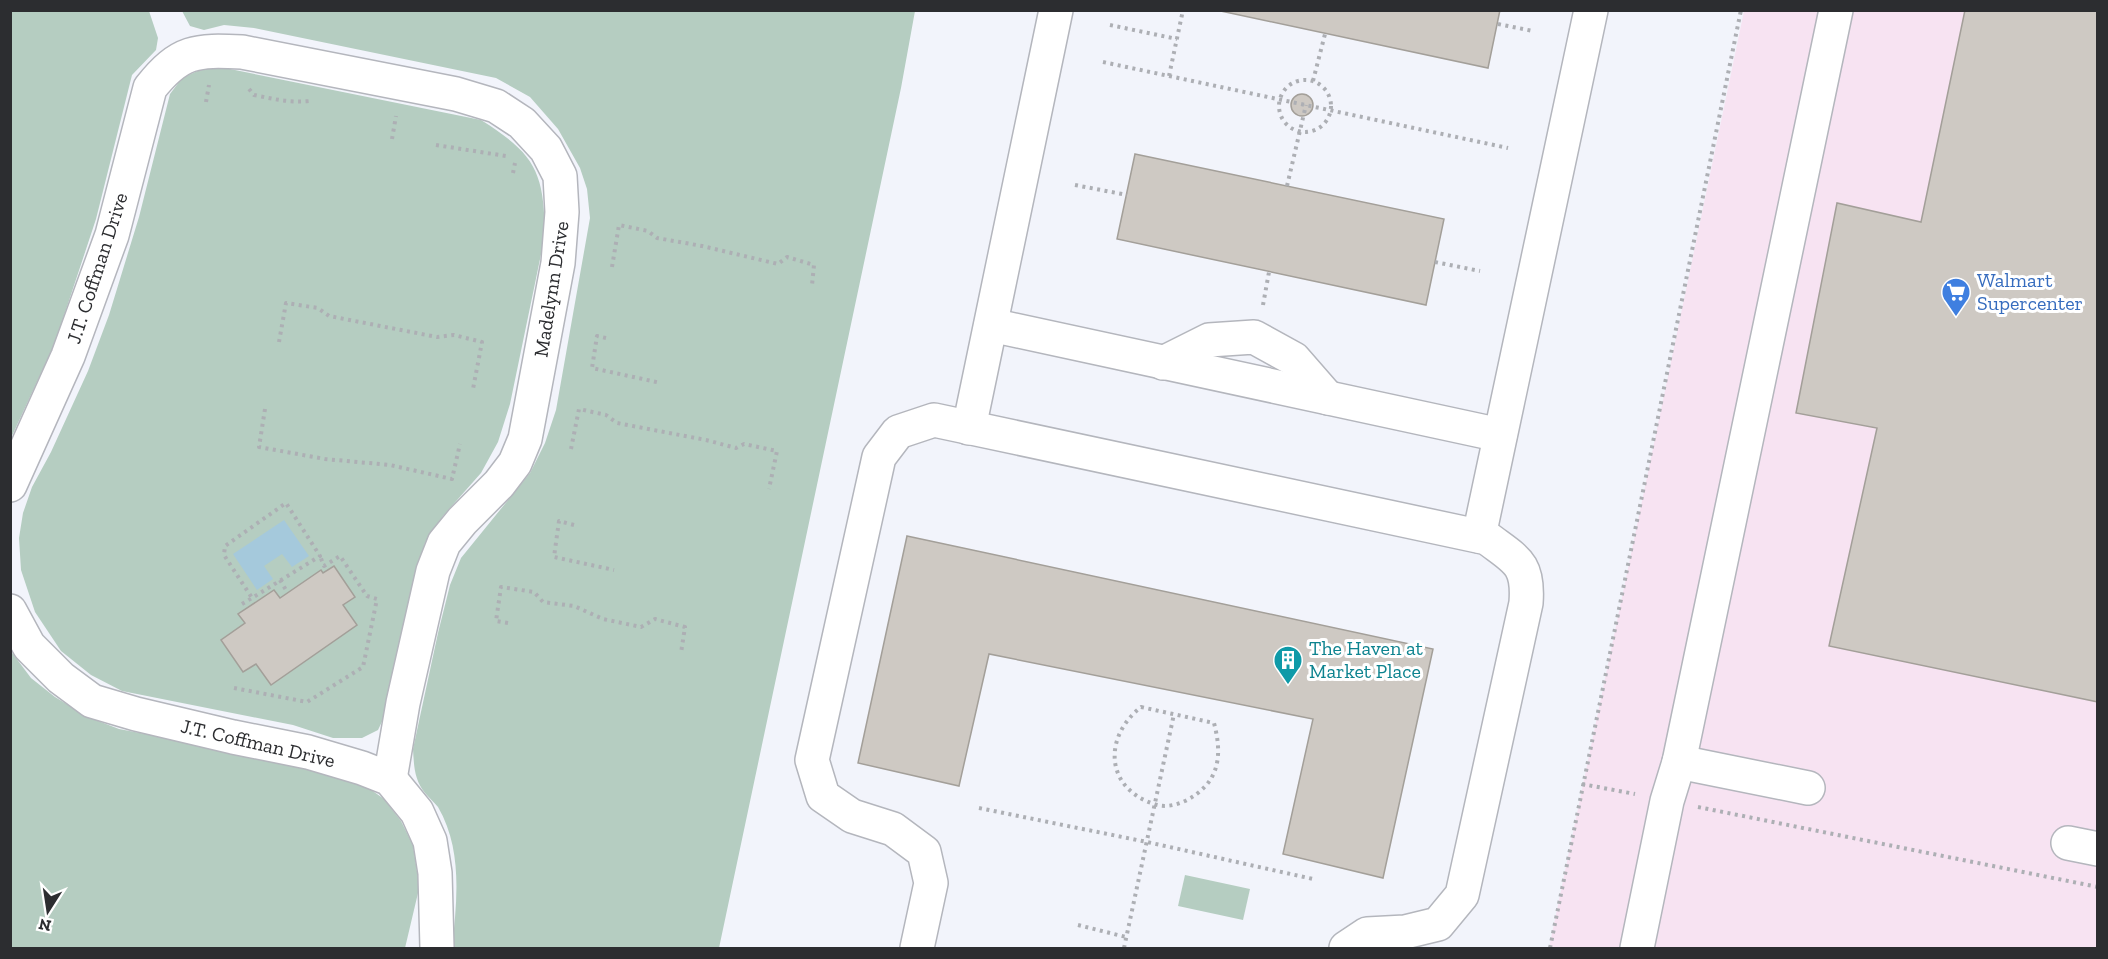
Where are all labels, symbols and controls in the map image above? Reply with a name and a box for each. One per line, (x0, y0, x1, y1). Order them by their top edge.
street label: J.T. Coffman Drive (61, 189, 133, 347)
street label: Madelynn Drive (528, 219, 574, 359)
place label: Walmart Supercenter (1977, 268, 2083, 315)
supermarket icon: Walmart Supercenter (1940, 276, 1972, 318)
place label: The Haven at Market Place (1309, 636, 1424, 683)
building icon: The Haven at Market Place (1272, 644, 1304, 686)
street label: J.T. Coffman Drive (179, 714, 337, 772)
north arrow (18, 881, 78, 941)
text: N (37, 915, 53, 936)

